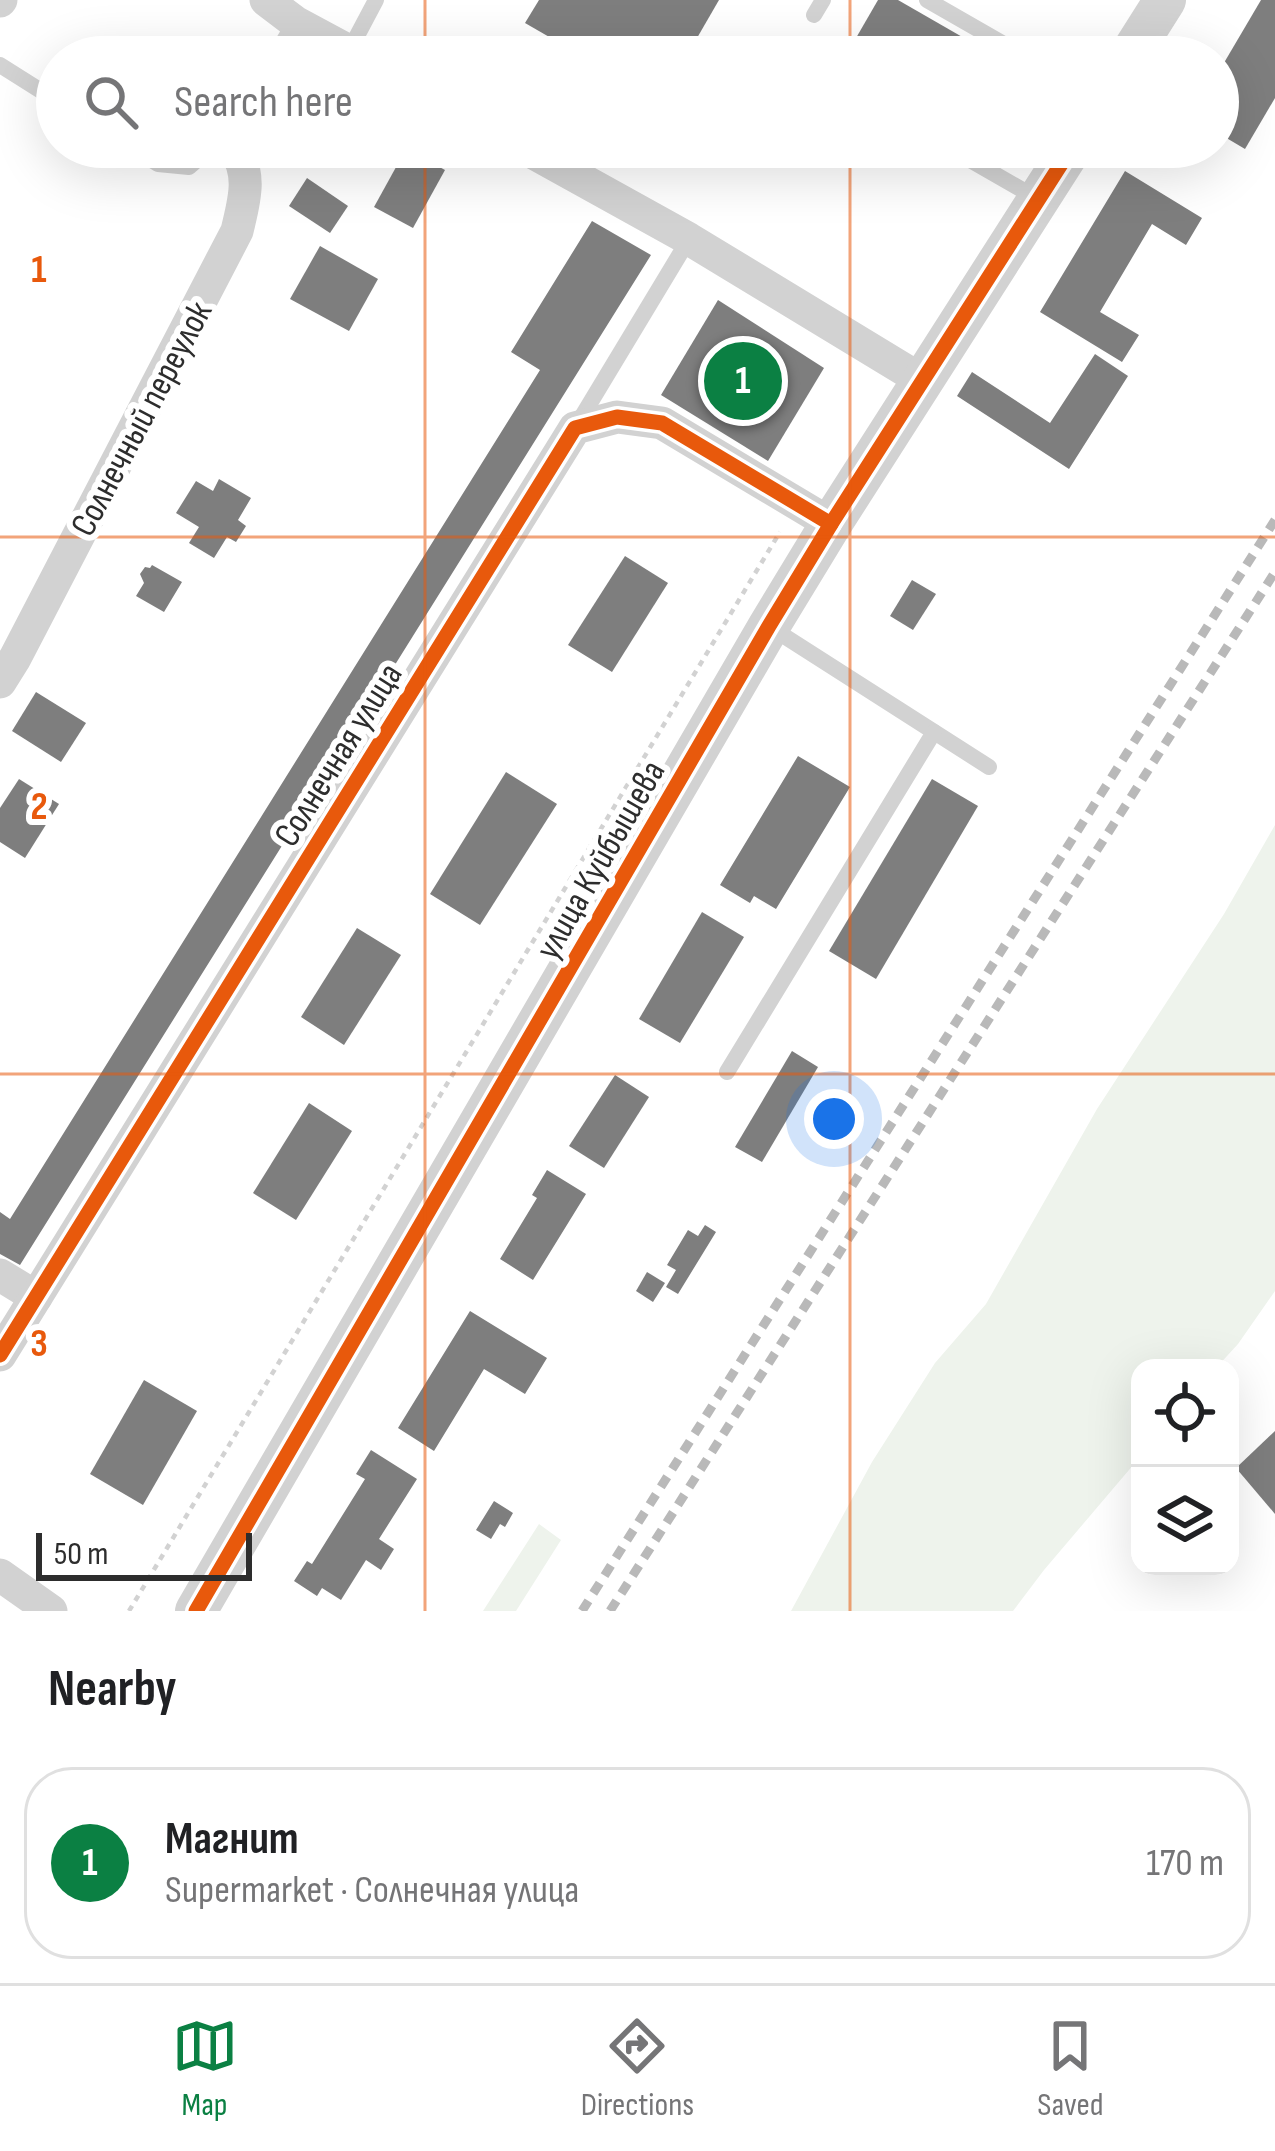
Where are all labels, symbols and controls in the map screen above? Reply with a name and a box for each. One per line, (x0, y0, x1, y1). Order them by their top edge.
search box (36, 36, 1239, 168)
icon: search (78, 69, 144, 135)
text: Search here (174, 75, 353, 130)
text: 1 (31, 247, 47, 294)
street label: Солнечный переулок (62, 294, 222, 544)
pin: 1 (704, 336, 782, 426)
street label: Солнечная улица (266, 656, 412, 855)
street label: улица Куйбышева (527, 753, 675, 967)
text: 2 (30, 784, 48, 831)
your location (804, 1089, 864, 1149)
text: 3 (30, 1321, 48, 1368)
map controls (1131, 1359, 1239, 1575)
button: locate (1131, 1359, 1239, 1467)
button: layers (1131, 1467, 1239, 1575)
scale bar (36, 1527, 252, 1580)
text: 50 m (54, 1534, 108, 1574)
text: Nearby (48, 1659, 177, 1720)
text: Магнит (165, 1812, 299, 1867)
text: 1 (82, 1840, 98, 1887)
text: 170 m (1146, 1840, 1224, 1887)
text: Supermarket · Солнечная улица (165, 1867, 579, 1914)
tab: Map (172, 2013, 238, 2125)
tab: Directions (581, 2013, 694, 2125)
tab: Saved (1037, 2013, 1103, 2125)

